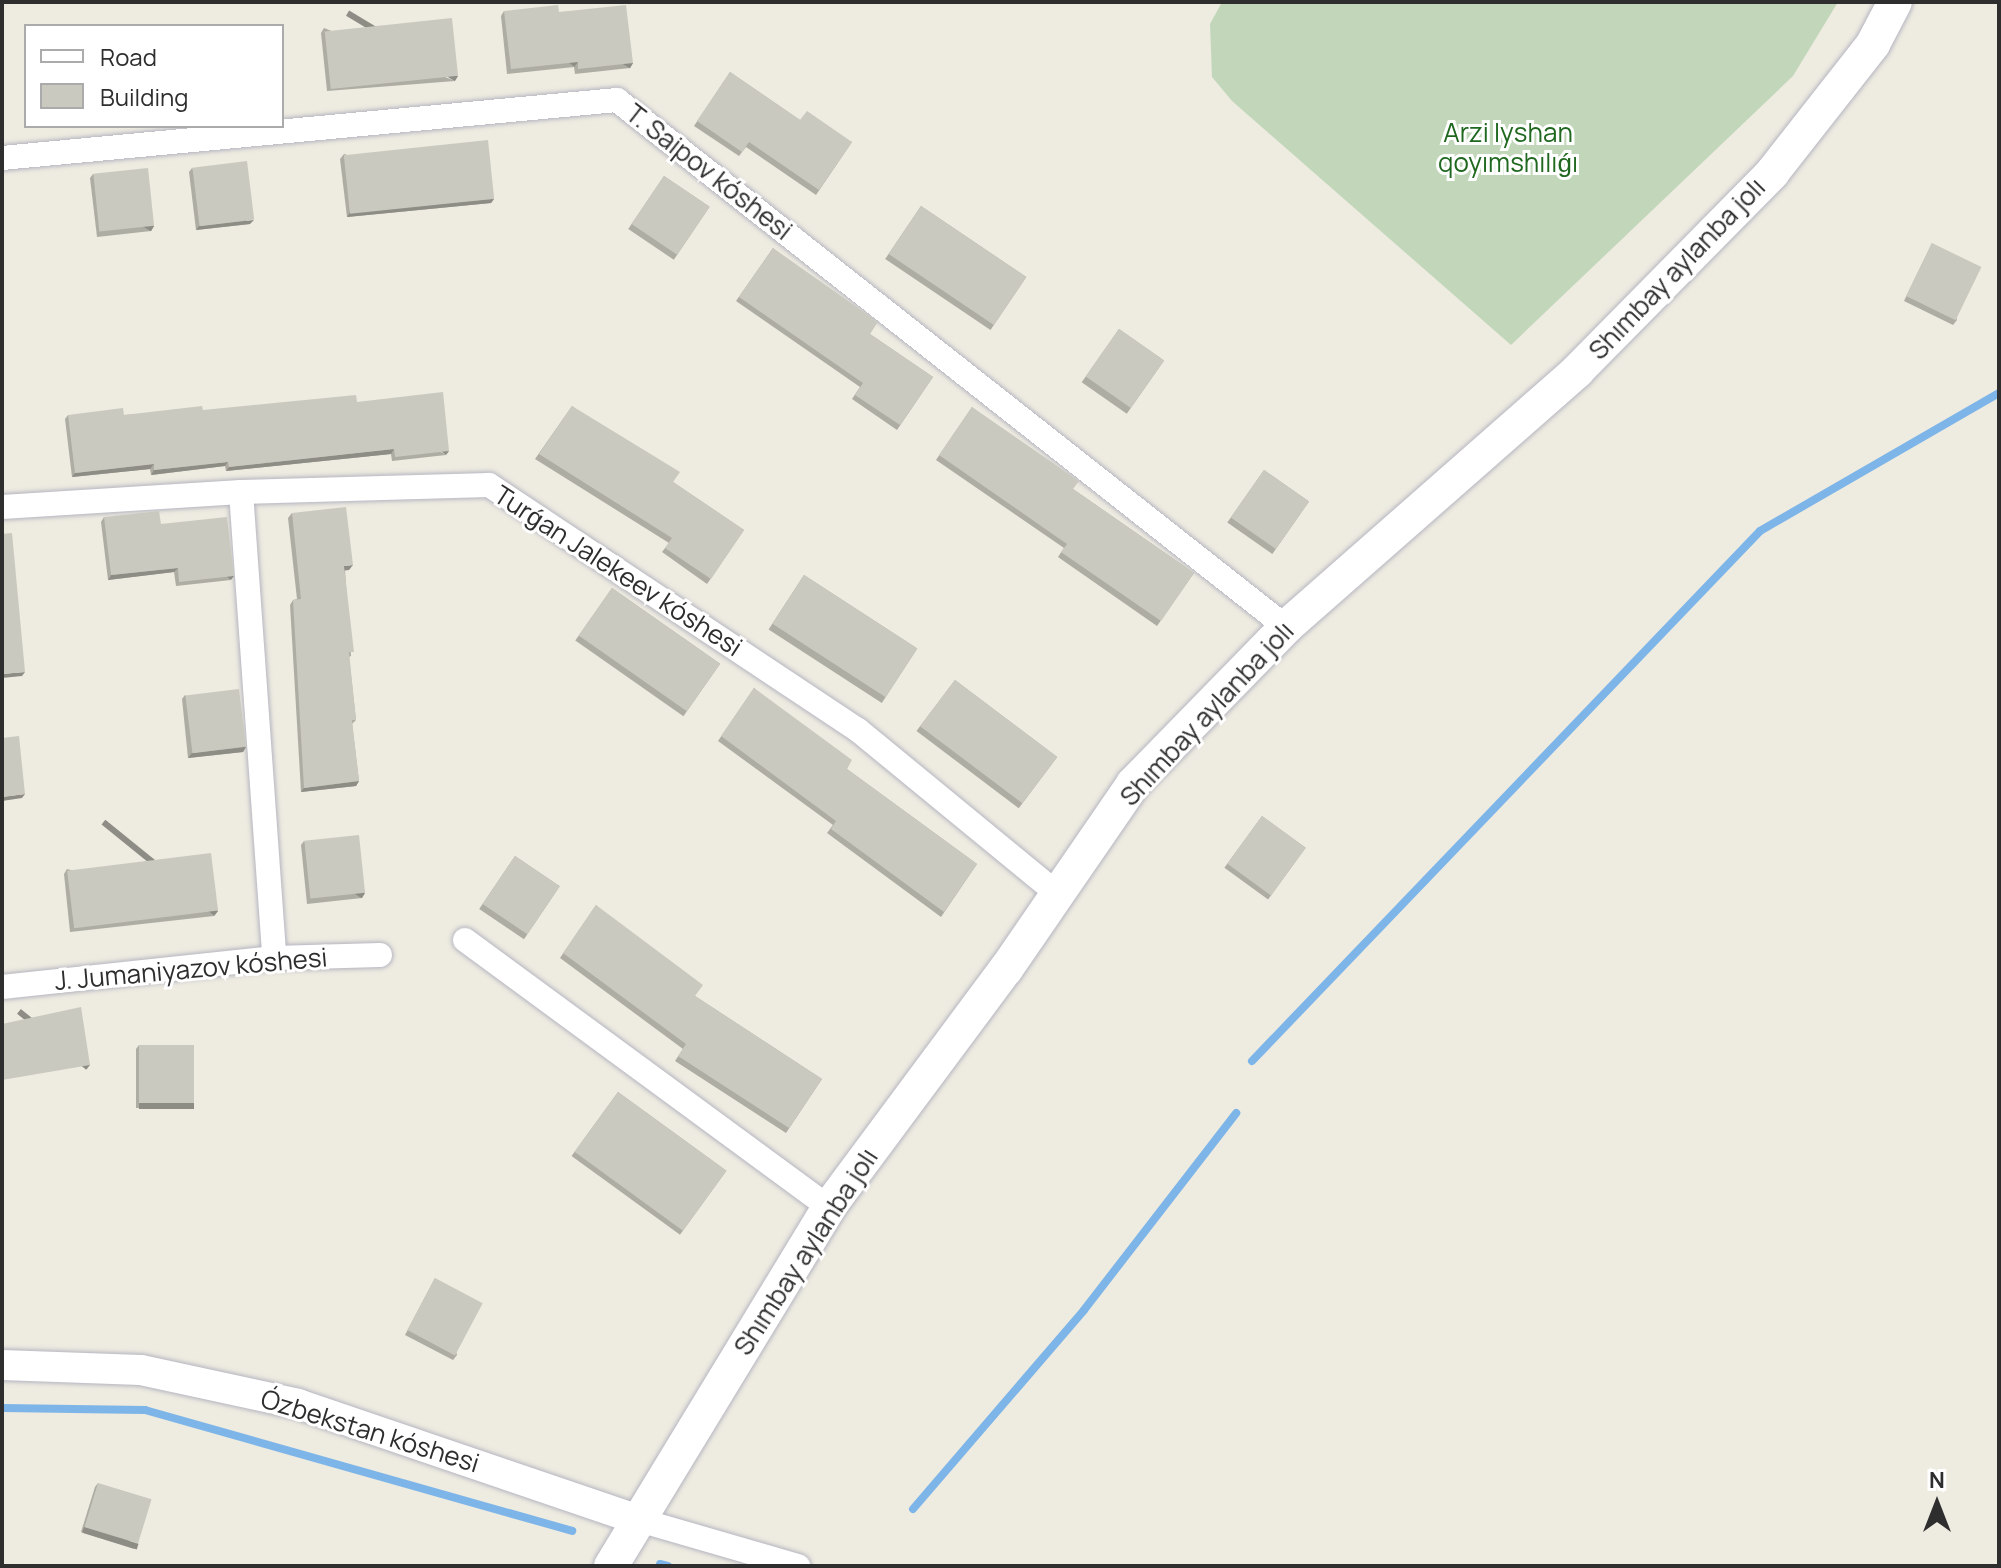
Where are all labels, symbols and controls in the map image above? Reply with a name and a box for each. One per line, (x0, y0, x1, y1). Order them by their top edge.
legend (24, 24, 284, 128)
text: Road (100, 40, 157, 73)
text: Building (100, 80, 188, 113)
street label: T. Saipov kóshesi (620, 98, 798, 246)
park label: Arzi Iyshan qoyımshılıǵı (1438, 117, 1578, 178)
street label: Shımbay aylanba jolı (1582, 172, 1772, 366)
street label: Turǵan Jalekeev kóshesi (488, 479, 748, 663)
street label: Shımbay aylanba jolı (1114, 616, 1300, 812)
street label: J. Jumaniyazov kóshesi (53, 942, 329, 996)
street label: Shımbay aylanba jolı (728, 1143, 884, 1361)
street label: Ózbekstan kóshesi (257, 1383, 483, 1479)
north arrow (1897, 1464, 1977, 1544)
text: N (1929, 1465, 1945, 1495)

